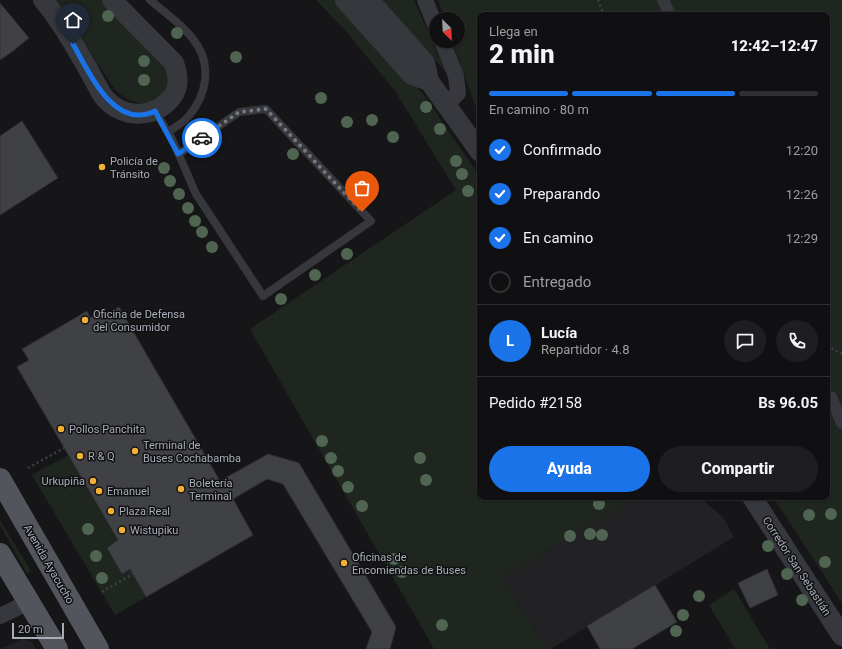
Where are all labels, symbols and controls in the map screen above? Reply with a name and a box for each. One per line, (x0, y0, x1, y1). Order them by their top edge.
pin (56, 3, 90, 44)
icon: home (62, 9, 84, 31)
north arrow (429, 12, 465, 48)
map controls (429, 12, 465, 48)
text: Llega en (489, 24, 538, 39)
text: 12:42–12:47 (731, 37, 818, 55)
text: 2 min (489, 39, 555, 69)
text: En camino · 80 m (489, 102, 589, 117)
courier (182, 118, 222, 158)
icon: car (191, 127, 213, 149)
icon: check (489, 139, 511, 161)
text: Confirmado (523, 141, 601, 159)
text: 12:20 (786, 143, 818, 158)
place label: Policía de Tránsito (110, 155, 158, 181)
marker: Policía de Tránsito (97, 162, 107, 172)
pin (345, 171, 379, 212)
icon: bag (351, 177, 373, 199)
icon: check (489, 183, 511, 205)
text: Preparando (523, 185, 600, 203)
text: 12:26 (786, 187, 818, 202)
icon: check (489, 227, 511, 249)
text: En camino (523, 229, 593, 247)
text: 12:29 (786, 231, 818, 246)
text: Entregado (523, 273, 591, 291)
place label: Oficina de Defensa del Consumidor (93, 308, 185, 334)
marker: Oficina de Defensa del Consumidor (80, 315, 90, 325)
button: chat (724, 320, 766, 362)
button: phone (776, 320, 818, 362)
text: Lucía (541, 324, 577, 342)
text: L (506, 332, 514, 350)
text: Repartidor · 4.8 (541, 342, 629, 357)
text: Pedido #2158 (489, 394, 582, 412)
text: Bs 96.05 (758, 394, 818, 412)
place label: Pollos Panchita (69, 423, 145, 436)
marker: Pollos Panchita (56, 424, 66, 434)
place label: Terminal de Buses Cochabamba (143, 439, 241, 465)
marker: Terminal de Buses Cochabamba (130, 446, 140, 456)
button: Ayuda (489, 446, 650, 492)
button: Compartir (658, 446, 818, 492)
place label: R & Q (88, 450, 115, 463)
marker: R & Q (75, 451, 85, 461)
place label: Urkupiña (42, 475, 85, 488)
marker: Urkupiña (88, 476, 98, 486)
place label: Boletería Terminal (189, 477, 233, 503)
marker: Boletería Terminal (176, 484, 186, 494)
place label: Emanuel (107, 485, 150, 498)
marker: Emanuel (94, 486, 104, 496)
place label: Plaza Real (119, 505, 170, 518)
marker: Plaza Real (106, 506, 116, 516)
street label: Corredor San Sebastián (760, 514, 833, 618)
street label: Avenida Ayacucho (21, 522, 77, 606)
place label: Wistupiku (130, 524, 178, 537)
marker: Wistupiku (117, 525, 127, 535)
place label: Oficinas de Encomiendas de Buses (352, 551, 466, 577)
marker: Oficinas de Encomiendas de Buses (339, 558, 349, 568)
scale bar (12, 621, 64, 640)
text: 20 m (18, 623, 43, 636)

